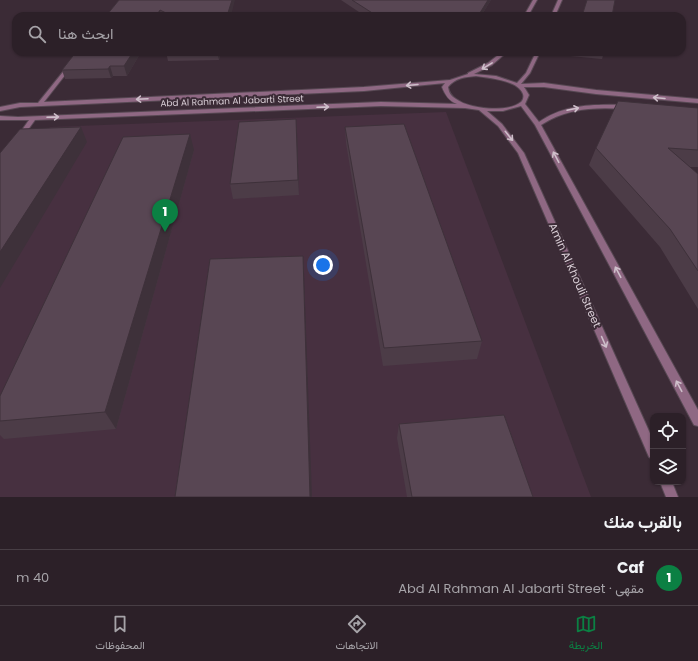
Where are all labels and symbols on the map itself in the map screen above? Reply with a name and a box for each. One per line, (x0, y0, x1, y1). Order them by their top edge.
one-way arrow (481, 62, 493, 70)
one-way arrow (406, 81, 419, 89)
street label: Abd Al Rahman Al Jabarti Street (160, 93, 304, 109)
one-way arrow (653, 94, 666, 101)
one-way arrow (136, 96, 149, 103)
one-way arrow (316, 103, 329, 110)
one-way arrow (566, 105, 579, 113)
one-way arrow (46, 113, 59, 121)
one-way arrow (505, 130, 514, 141)
one-way arrow (552, 152, 559, 164)
pin: 1 (152, 199, 178, 232)
street label: Amin Al Khouli Street (545, 220, 605, 330)
your location (313, 255, 333, 275)
one-way arrow (613, 266, 621, 278)
one-way arrow (601, 336, 609, 348)
one-way arrow (675, 380, 683, 392)

